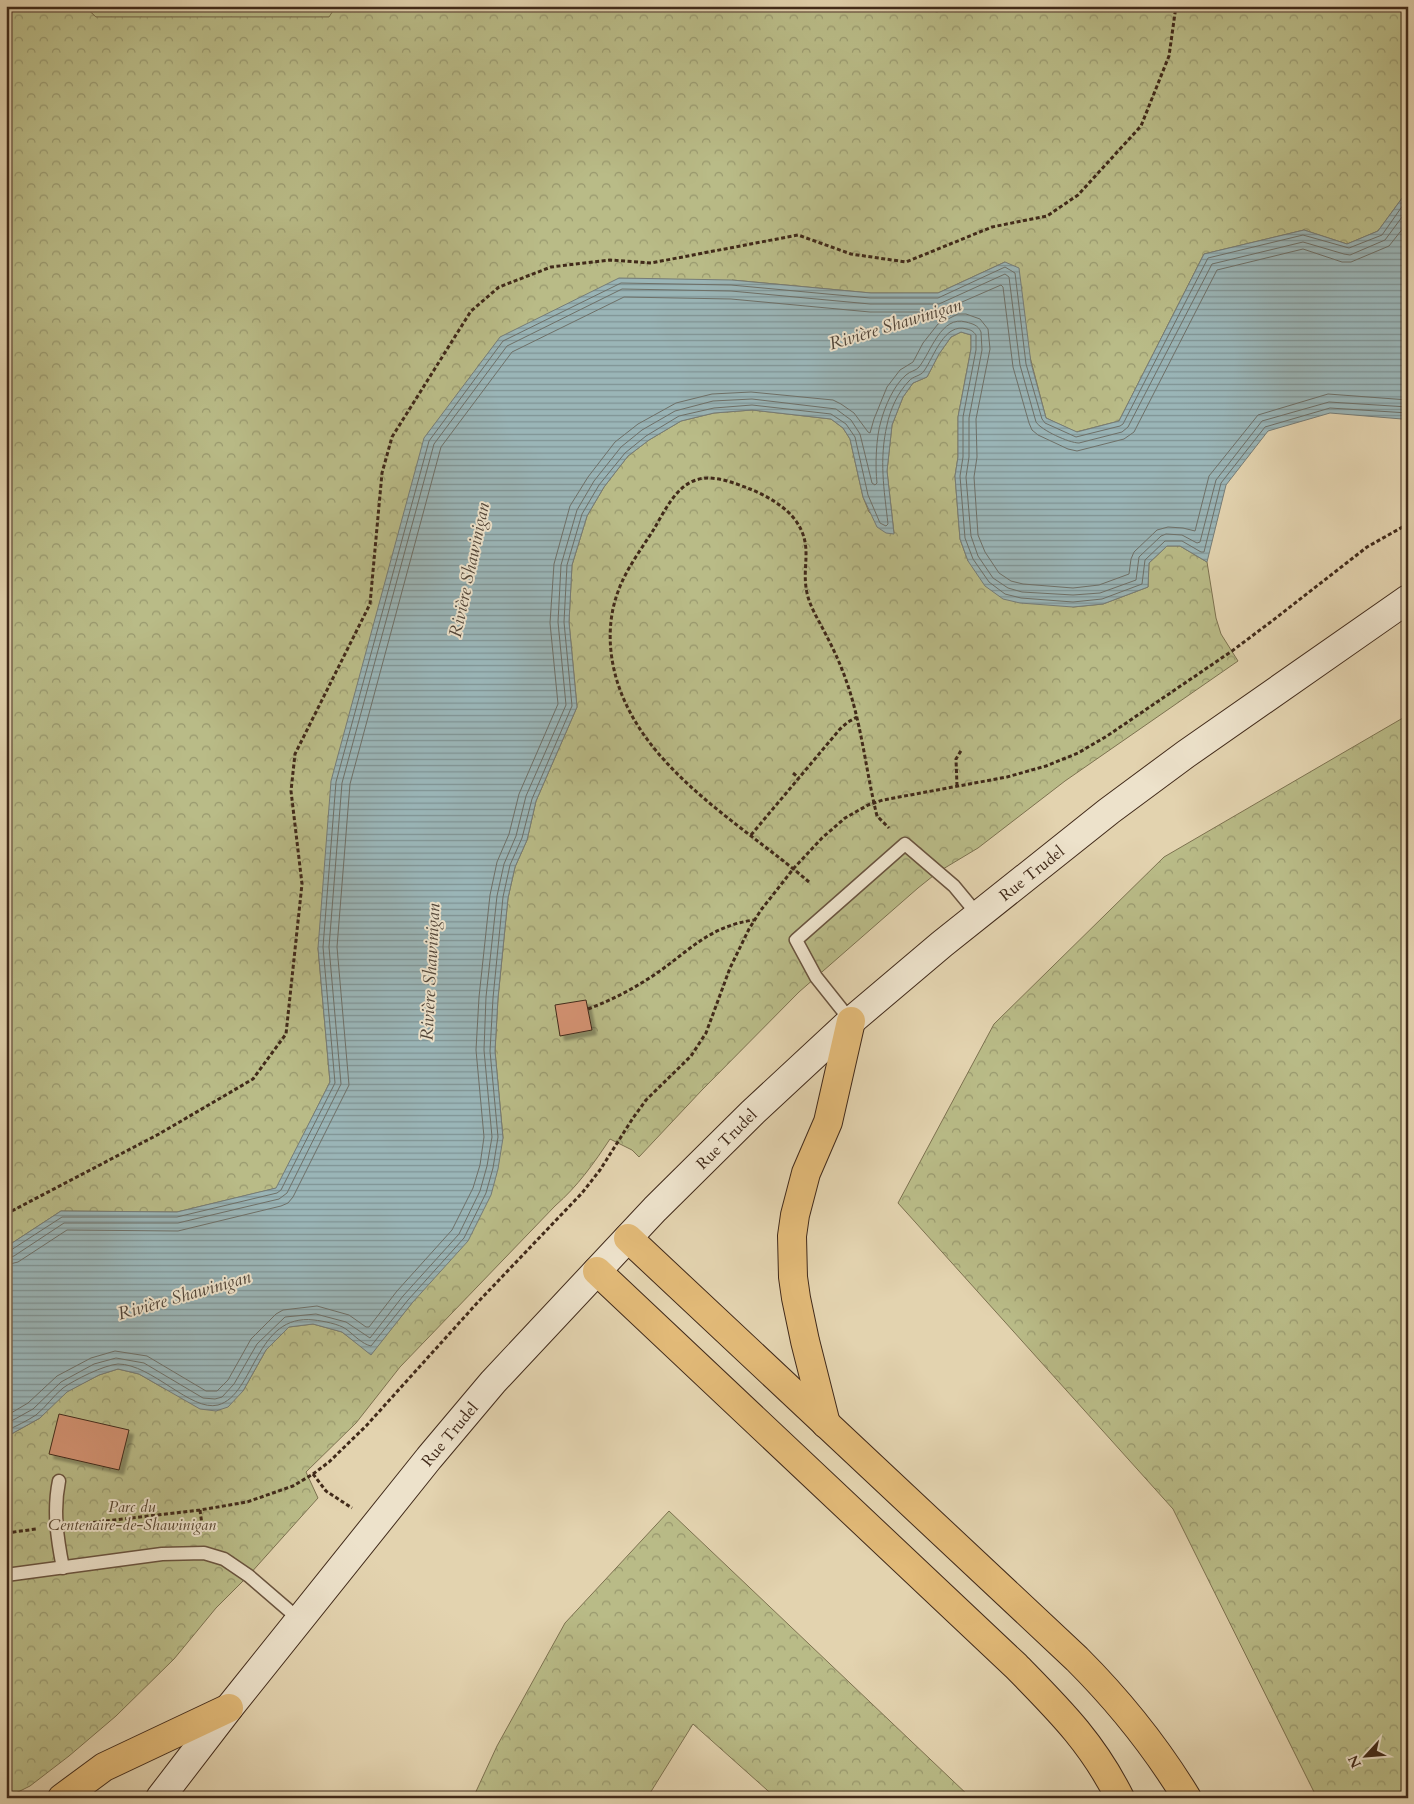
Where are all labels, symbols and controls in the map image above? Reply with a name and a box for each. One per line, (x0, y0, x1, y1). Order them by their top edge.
water label: Rivière Shawinigan (826, 292, 965, 356)
water label: Rivière Shawinigan (443, 500, 496, 640)
street label: Rue Trudel (995, 841, 1069, 906)
water label: Rivière Shawinigan (414, 903, 447, 1041)
street label: Rue Trudel (691, 1104, 762, 1174)
water label: Rivière Shawinigan (115, 1264, 254, 1326)
street label: Rue Trudel (417, 1398, 483, 1471)
park label: Parc du Centenaire-de-Shawinigan (48, 1496, 216, 1536)
north arrow (1342, 1732, 1392, 1782)
text: N (1344, 1752, 1366, 1771)

